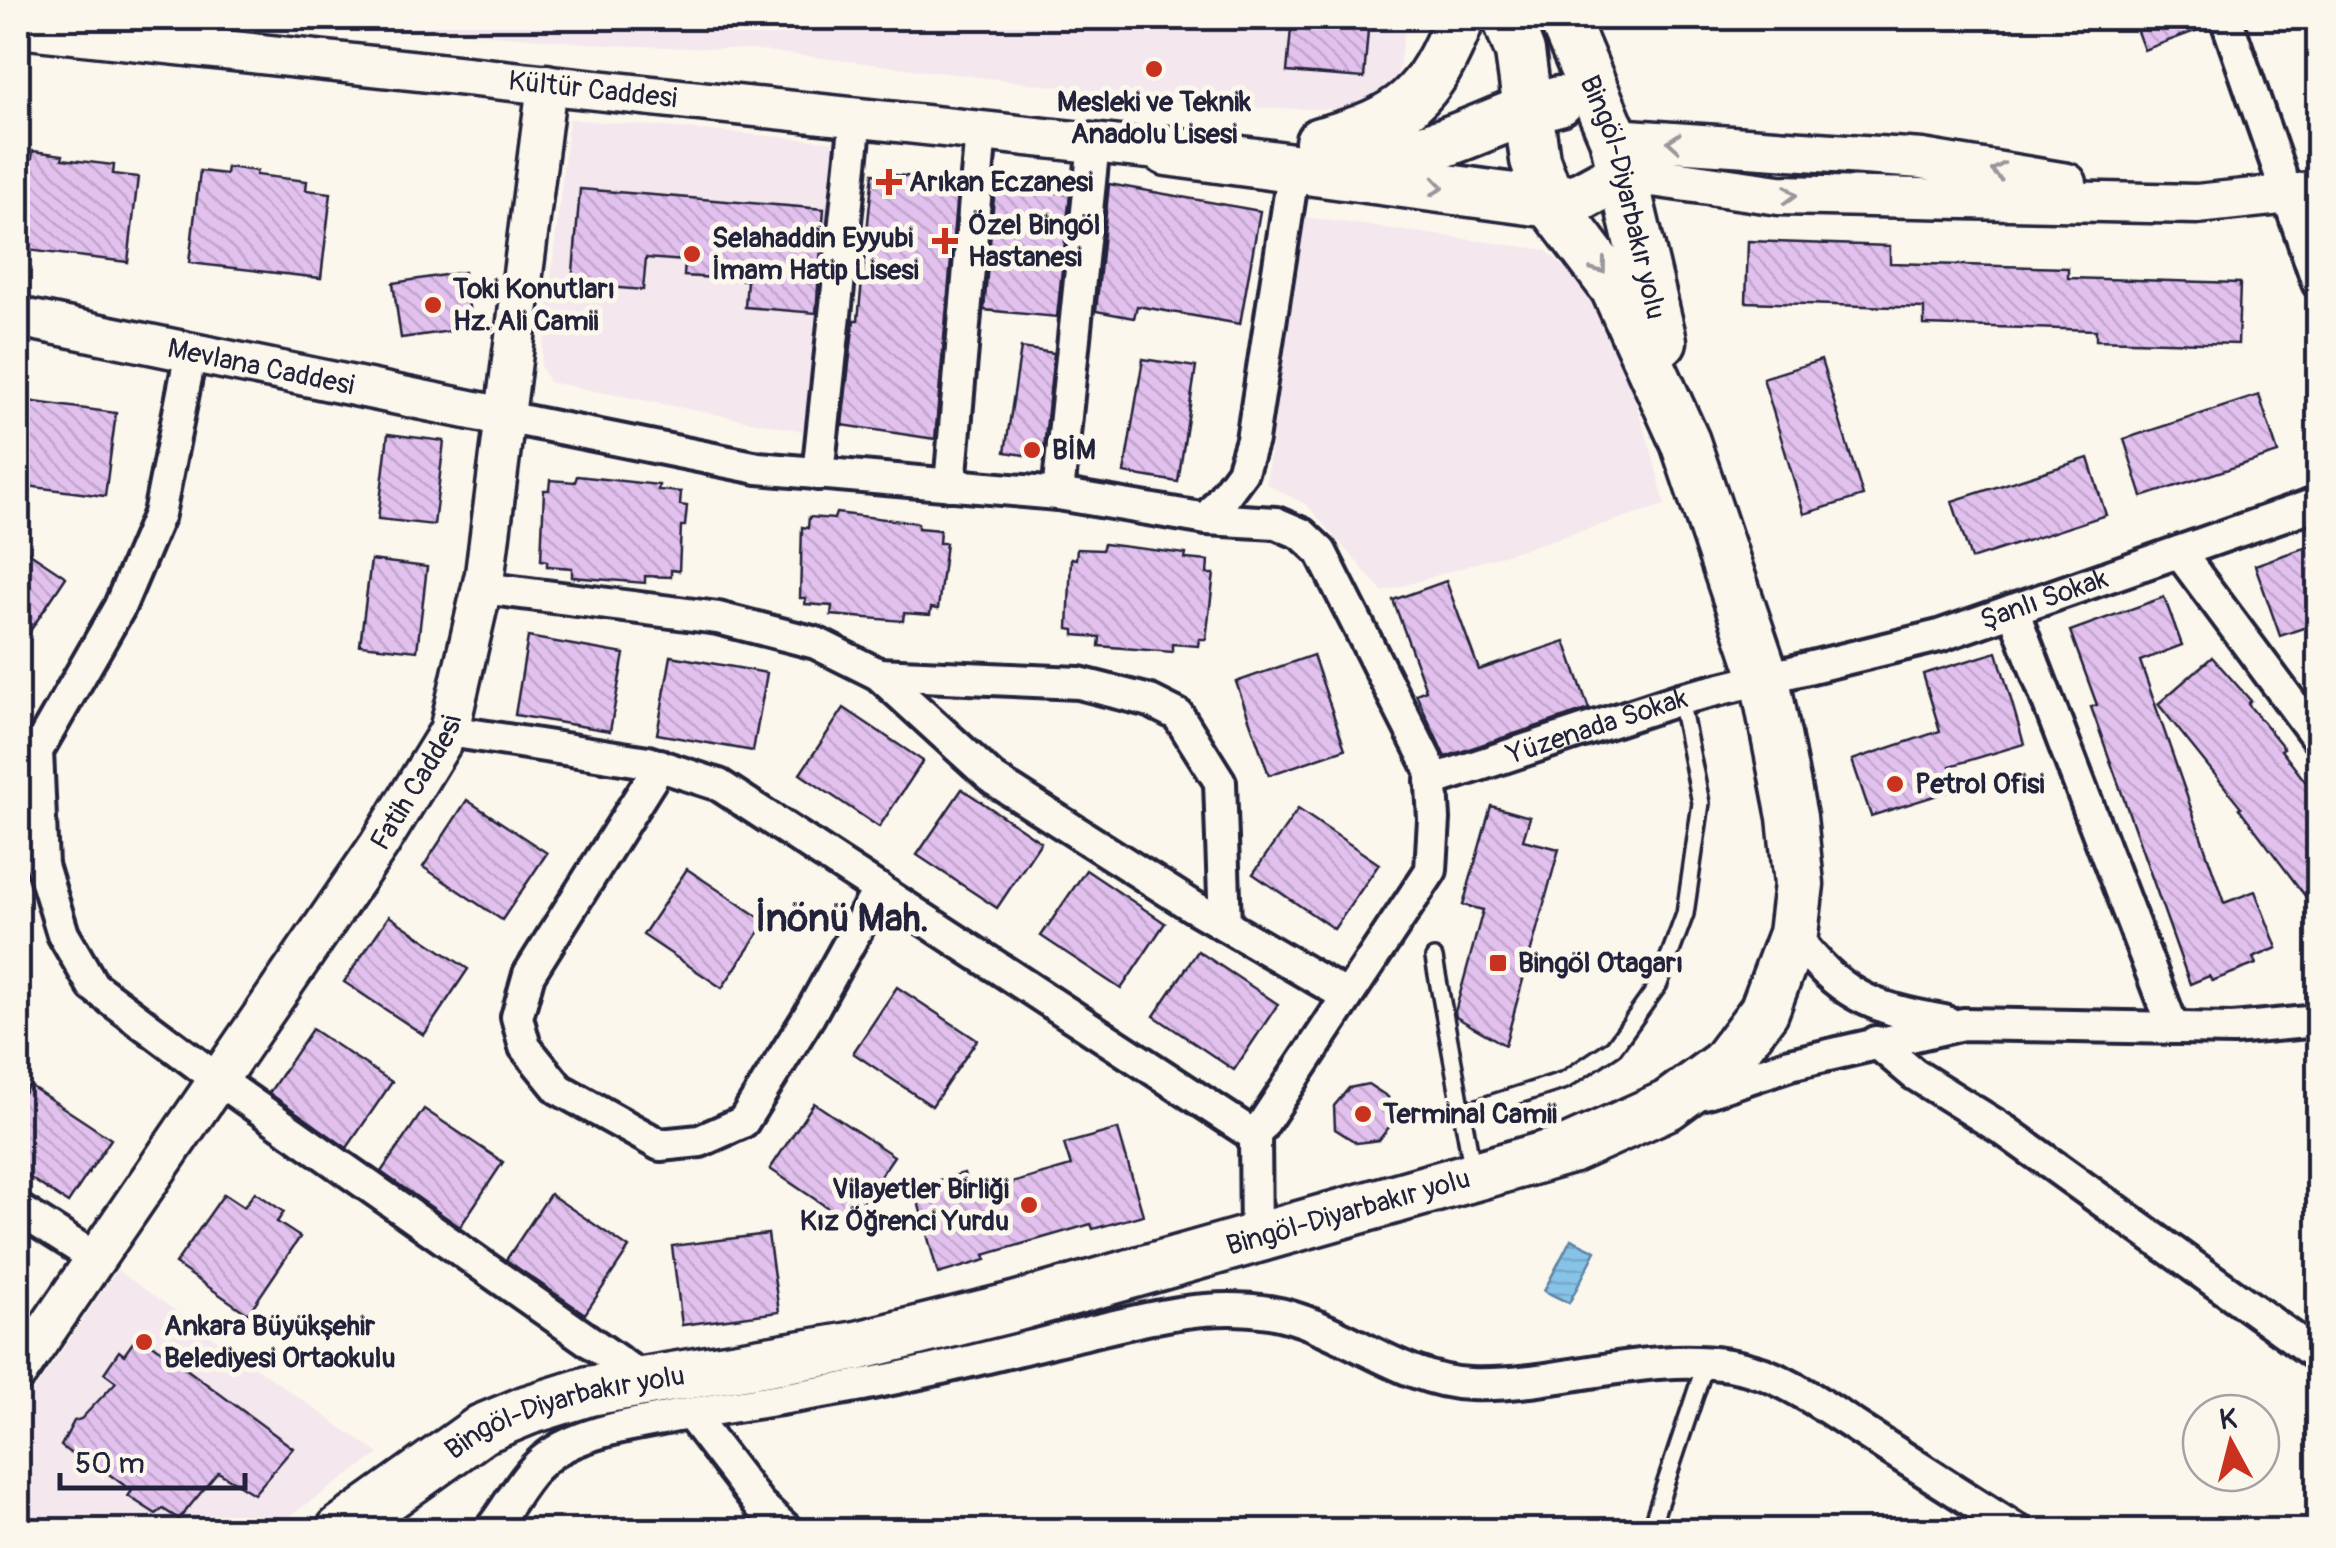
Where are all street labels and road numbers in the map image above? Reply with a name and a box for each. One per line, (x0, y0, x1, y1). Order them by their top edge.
street label: Kültür Caddesi (507, 63, 679, 116)
street label: Bingöl-Diyarbakır yolu (1572, 70, 1674, 323)
street label: Mevlana Caddesi (164, 331, 357, 403)
street label: Şanlı Sokak (1976, 561, 2113, 638)
street label: Yüzenada Sokak (1501, 680, 1691, 773)
street label: Fatih Caddesi (363, 712, 470, 857)
street label: Bingöl-Diyarbakır yolu (1222, 1161, 1474, 1263)
street label: Bingöl-Diyarbakır yolu (438, 1358, 687, 1467)

